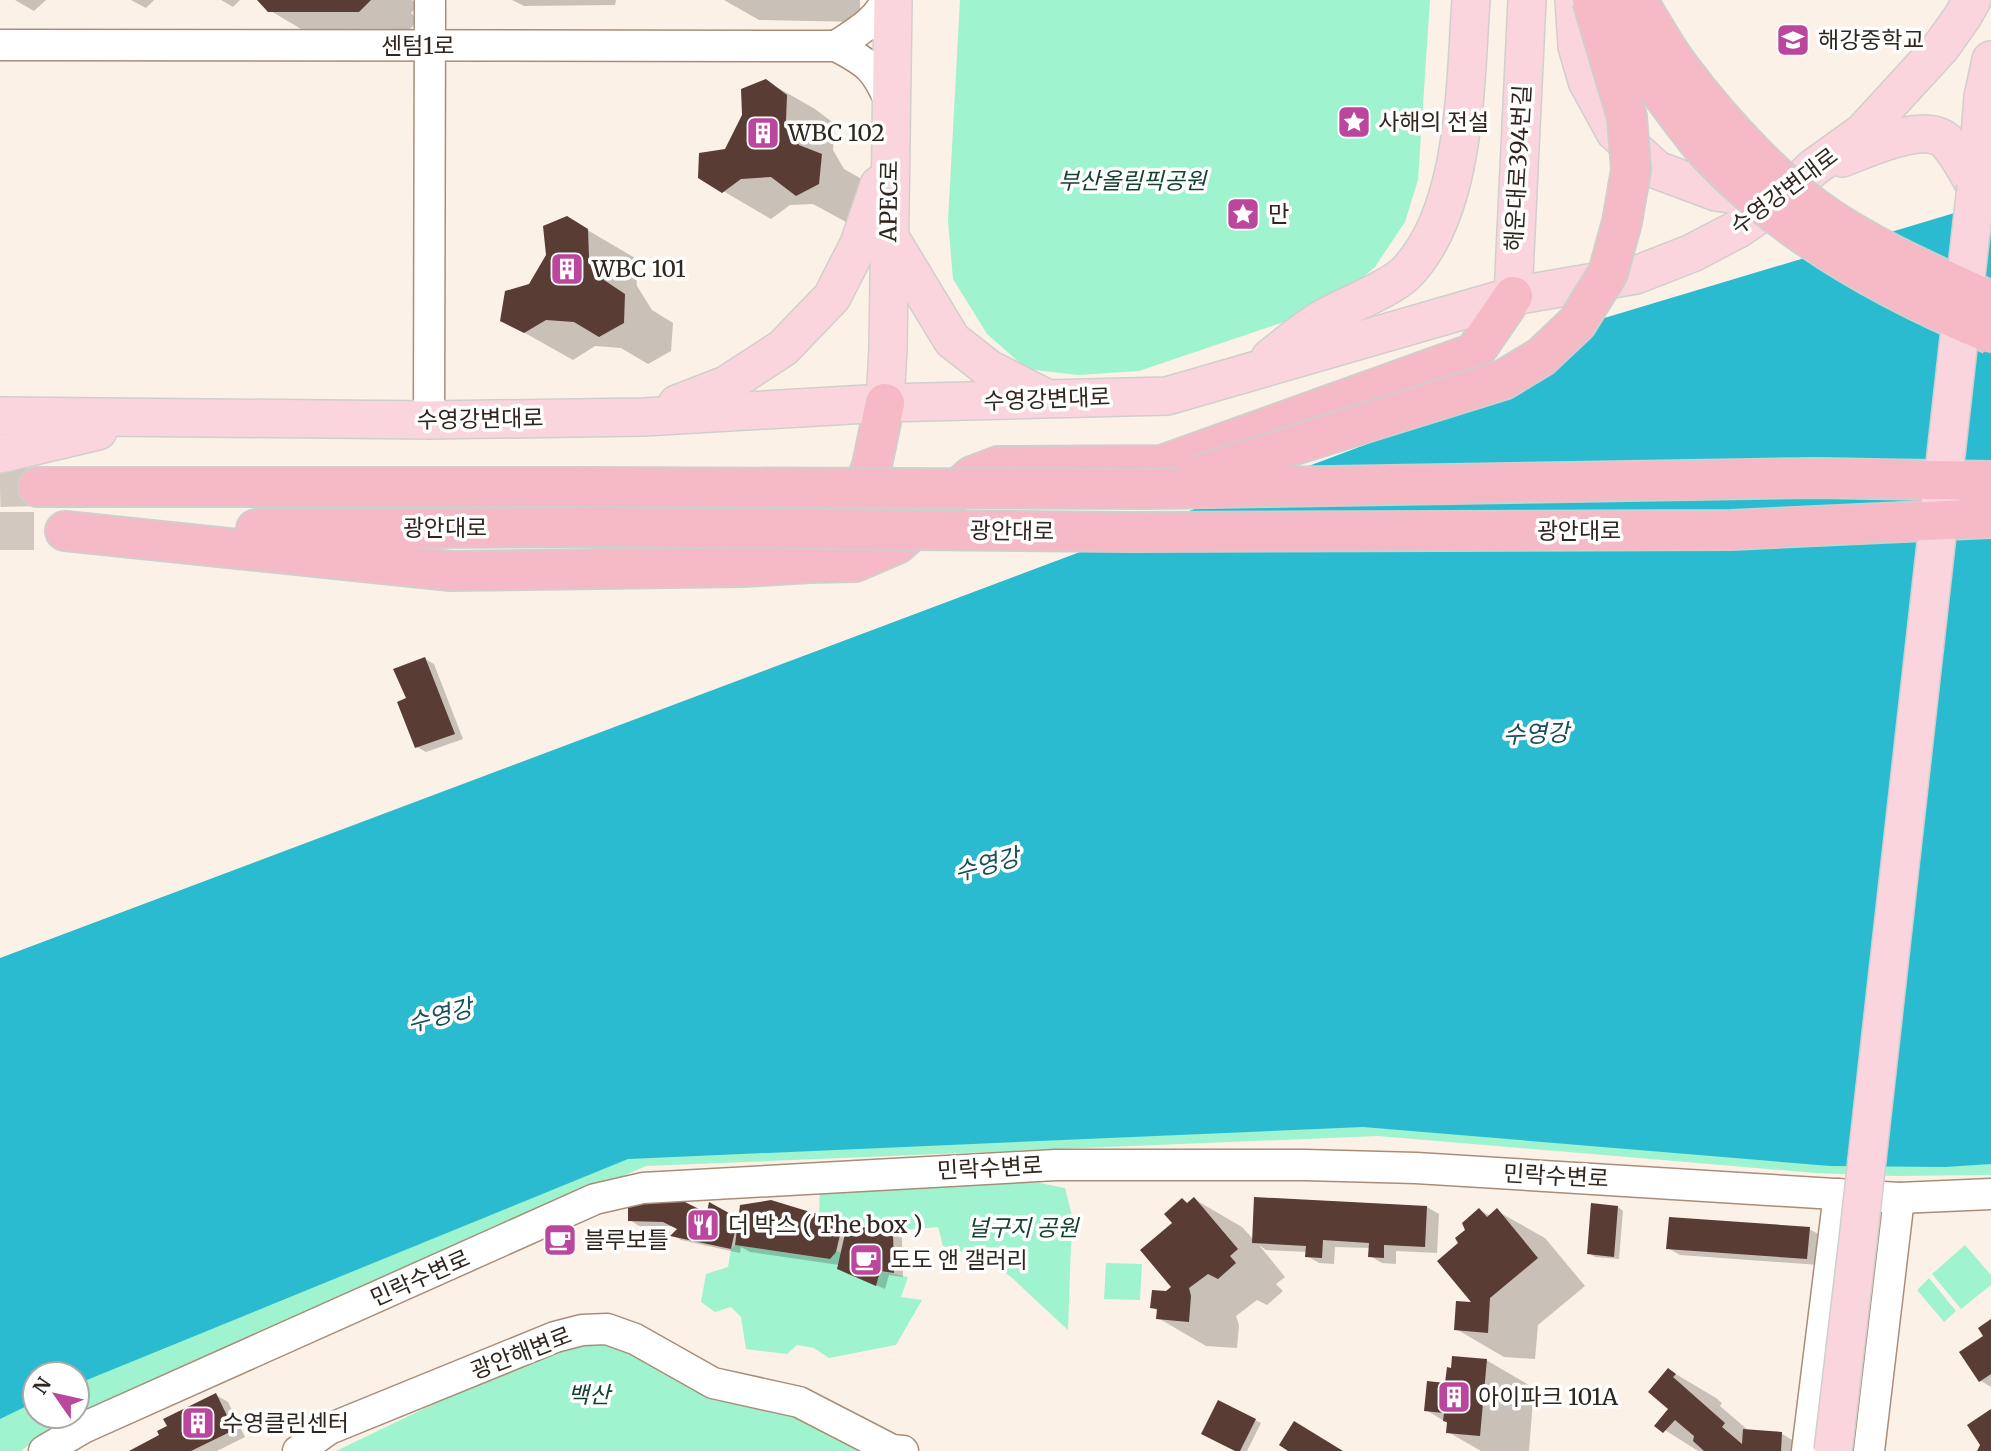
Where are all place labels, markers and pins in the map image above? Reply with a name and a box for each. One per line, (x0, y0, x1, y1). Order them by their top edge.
school or university icon: 해강중학교 (1774, 21, 1812, 59)
place label: 해강중학교 (1818, 25, 1924, 54)
place icon: 사해의 전설 (1335, 103, 1373, 141)
place label: 사해의 전설 (1378, 107, 1489, 136)
building icon: WBC 102 (744, 114, 782, 152)
place label: WBC 102 (787, 118, 885, 147)
place icon: 만 (1224, 195, 1262, 233)
place label: 만 (1268, 199, 1289, 228)
building icon: WBC 101 (548, 250, 586, 288)
place label: WBC 101 (591, 254, 686, 283)
restaurant icon: 더 박스 ( The box ) (684, 1206, 722, 1244)
place label: 더 박스 ( The box ) (728, 1210, 923, 1239)
cafe icon: 블루보틀 (541, 1221, 579, 1259)
place label: 블루보틀 (584, 1225, 669, 1254)
cafe icon: 도도 앤 갤러리 (847, 1241, 885, 1279)
place label: 도도 앤 갤러리 (890, 1245, 1028, 1274)
building icon: 아이파크 101A (1435, 1378, 1473, 1416)
place label: 아이파크 101A (1478, 1382, 1619, 1411)
building icon: 수영클린센터 (179, 1404, 217, 1442)
place label: 수영클린센터 (222, 1408, 349, 1437)

